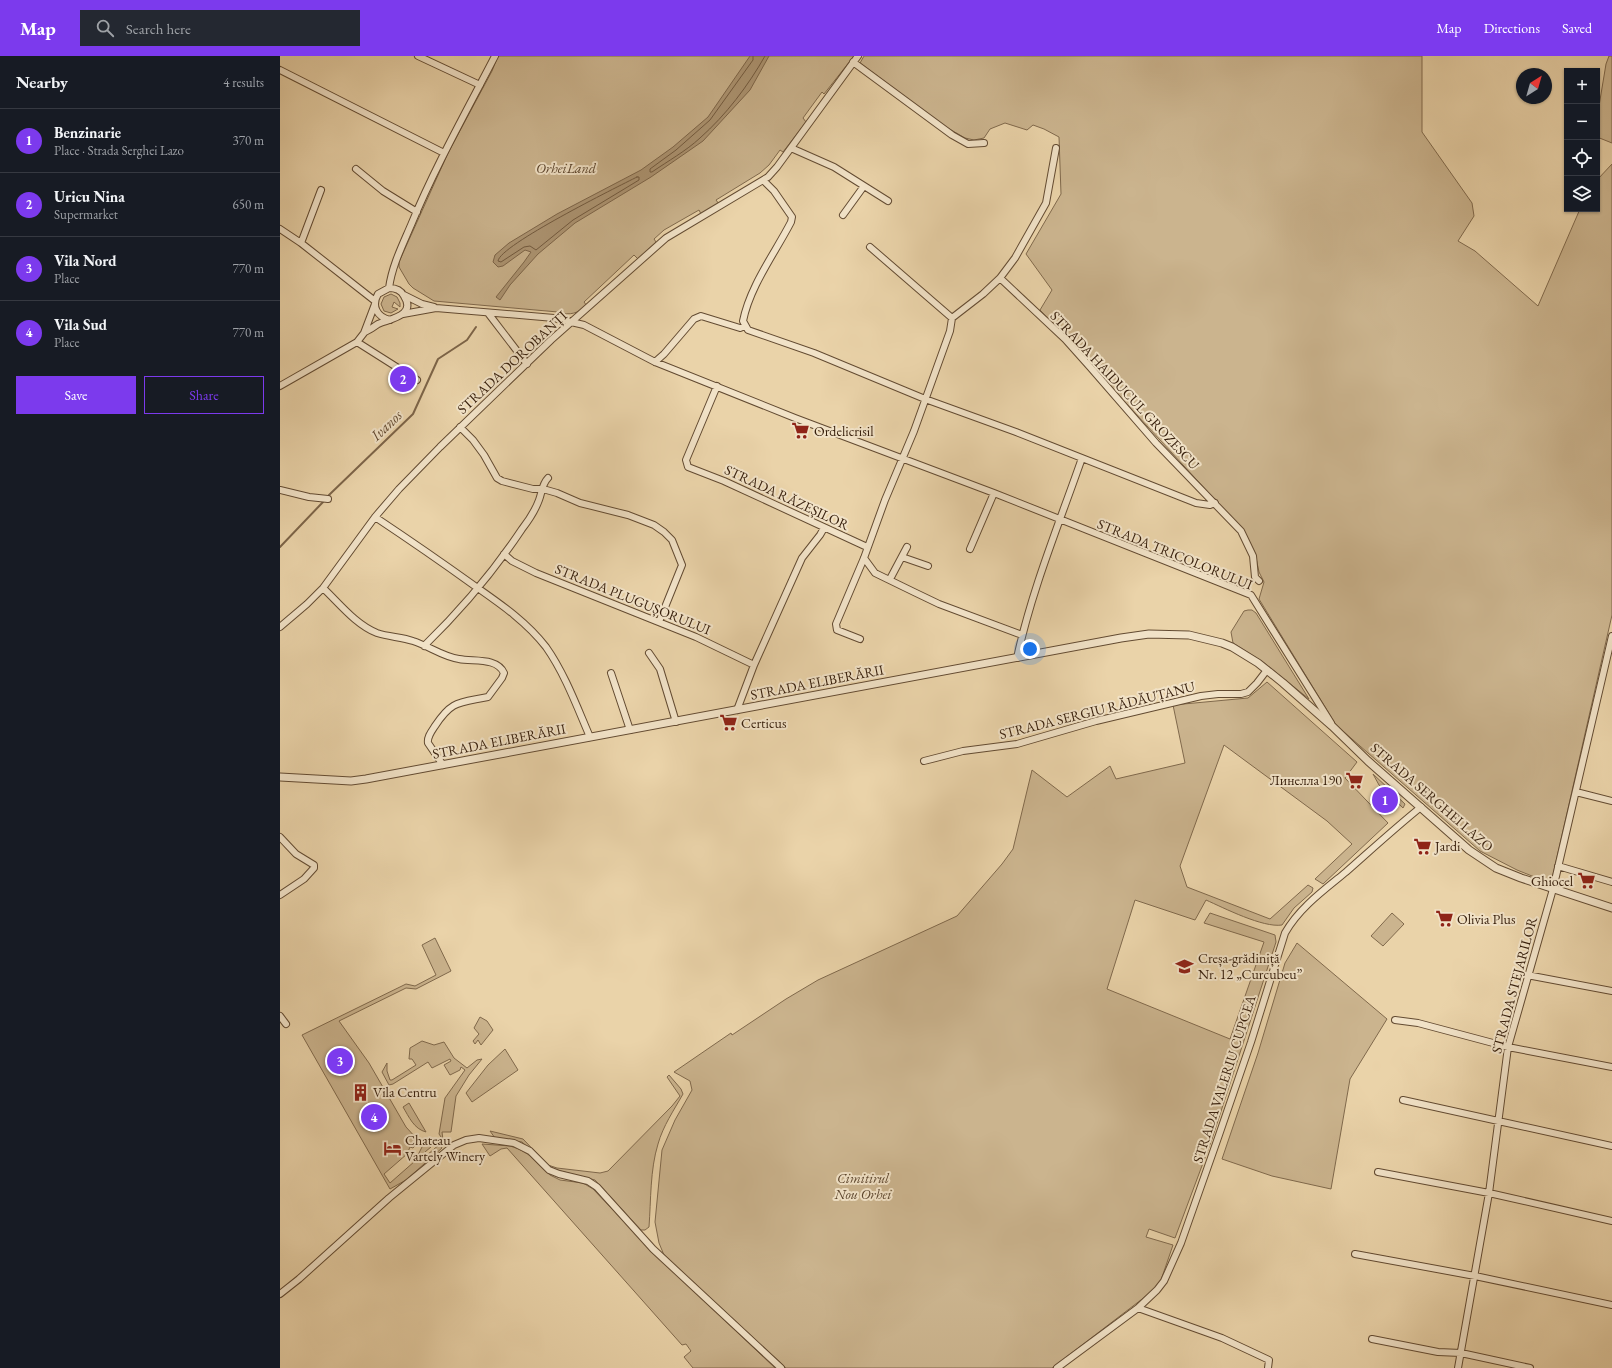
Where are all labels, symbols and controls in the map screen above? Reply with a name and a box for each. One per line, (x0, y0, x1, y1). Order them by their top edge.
search box (80, 10, 360, 46)
text: Map (20, 16, 56, 41)
icon: search (94, 17, 116, 39)
text: Search here (126, 19, 191, 38)
text: Map (1436, 19, 1462, 37)
text: Directions (1484, 19, 1540, 37)
text: Saved (1562, 19, 1592, 37)
north arrow (1516, 68, 1552, 104)
map controls (1564, 68, 1600, 212)
button: + (1564, 68, 1600, 104)
text: Nearby (16, 71, 68, 93)
text: 4 results (223, 74, 264, 91)
button: − (1564, 104, 1600, 140)
text: Benzinarie (54, 123, 121, 142)
text: 1 (26, 132, 32, 149)
text: 370 m (233, 132, 264, 149)
button: locate (1564, 140, 1600, 176)
text: Place · Strada Serghei Lazo (54, 142, 184, 159)
park label: OrheiLand (536, 159, 597, 177)
button: layers (1564, 176, 1600, 212)
text: Uricu Nina (54, 187, 125, 206)
text: 2 (26, 196, 32, 213)
text: 650 m (233, 196, 264, 213)
text: Supermarket (54, 206, 118, 223)
text: Vila Nord (54, 251, 117, 270)
text: 3 (26, 260, 32, 277)
text: 770 m (233, 260, 264, 277)
text: Place (54, 270, 80, 287)
street label: STRADA DOROBANȚI (453, 306, 571, 418)
street label: STRADA HAIDUCUL GROZESCU (1047, 307, 1204, 474)
text: Vila Sud (54, 315, 107, 334)
text: 4 (26, 324, 32, 341)
text: 770 m (233, 324, 264, 341)
text: Place (54, 334, 80, 351)
pin: 2 (390, 364, 416, 394)
button: Save (16, 376, 136, 414)
button: Share (144, 376, 264, 414)
water label: Ivanos (366, 405, 406, 445)
supermarket icon: Ordelicrisil (791, 421, 811, 441)
place label: Ordelicrisil (814, 422, 874, 440)
street label: STRADA RĂZEȘILOR (722, 460, 853, 534)
street label: STRADA TRICOLORULUI (1095, 515, 1256, 594)
street label: STRADA PLUGUȘORULUI (553, 560, 714, 639)
your location (1020, 639, 1040, 659)
street label: STRADA ELIBERĂRII (749, 660, 885, 704)
street label: STRADA SERGIU RĂDĂUȚANU (997, 677, 1197, 743)
supermarket icon: Certicus (718, 713, 738, 733)
place label: Certicus (741, 714, 787, 732)
street label: STRADA ELIBERĂRII (431, 719, 567, 763)
street label: STRADA SERGHEI LAZO (1367, 739, 1497, 856)
supermarket icon: Линелла 190 (1345, 770, 1365, 790)
place label: Линелла 190 (1270, 771, 1342, 789)
pin: 1 (1372, 785, 1398, 815)
supermarket icon: Jardi (1412, 836, 1432, 856)
place label: Jardi (1434, 837, 1461, 855)
supermarket icon: Ghiocel (1576, 871, 1596, 891)
place label: Ghiocel (1531, 872, 1574, 890)
supermarket icon: Olivia Plus (1434, 909, 1454, 929)
place label: Olivia Plus (1457, 910, 1516, 928)
street label: STRADA STEJARILOR (1487, 914, 1541, 1055)
place label: Creșa-grădiniță Nr. 12 „Curcubeu” (1198, 949, 1303, 983)
school or university icon: Creșa-grădiniță Nr. 12 „Curcubeu” (1175, 956, 1195, 976)
street label: STRADA VALERIU CUPCEA (1188, 992, 1260, 1165)
pin: 3 (327, 1046, 353, 1076)
building icon: Vila Centru (350, 1082, 370, 1102)
place label: Vila Centru (373, 1083, 437, 1101)
pin: 4 (361, 1102, 387, 1132)
place label: Chateau Vartely Winery (405, 1131, 486, 1165)
hotel icon: Chateau Vartely Winery (382, 1138, 402, 1158)
park label: Cimitirul Nou Orhei (834, 1169, 892, 1203)

